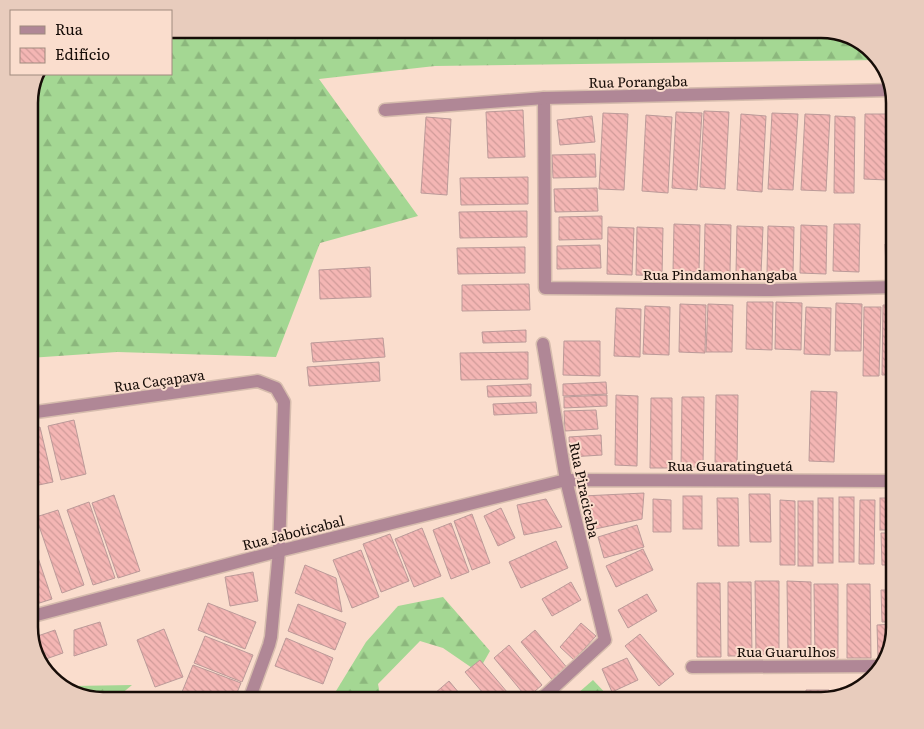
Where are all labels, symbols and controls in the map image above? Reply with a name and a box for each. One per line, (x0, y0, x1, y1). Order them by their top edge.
legend (10, 10, 172, 75)
text: Rua (55, 17, 84, 40)
text: Edifício (55, 42, 110, 65)
street label: Rua Porangaba (588, 70, 688, 92)
street label: Rua Pindamonhangaba (643, 264, 798, 284)
street label: Rua Caçapava (112, 364, 206, 396)
street label: Rua Piracicaba (565, 440, 605, 540)
street label: Rua Guaratinguetá (667, 455, 793, 475)
street label: Rua Jaboticabal (240, 510, 347, 554)
street label: Rua Guarulhos (736, 641, 836, 661)

